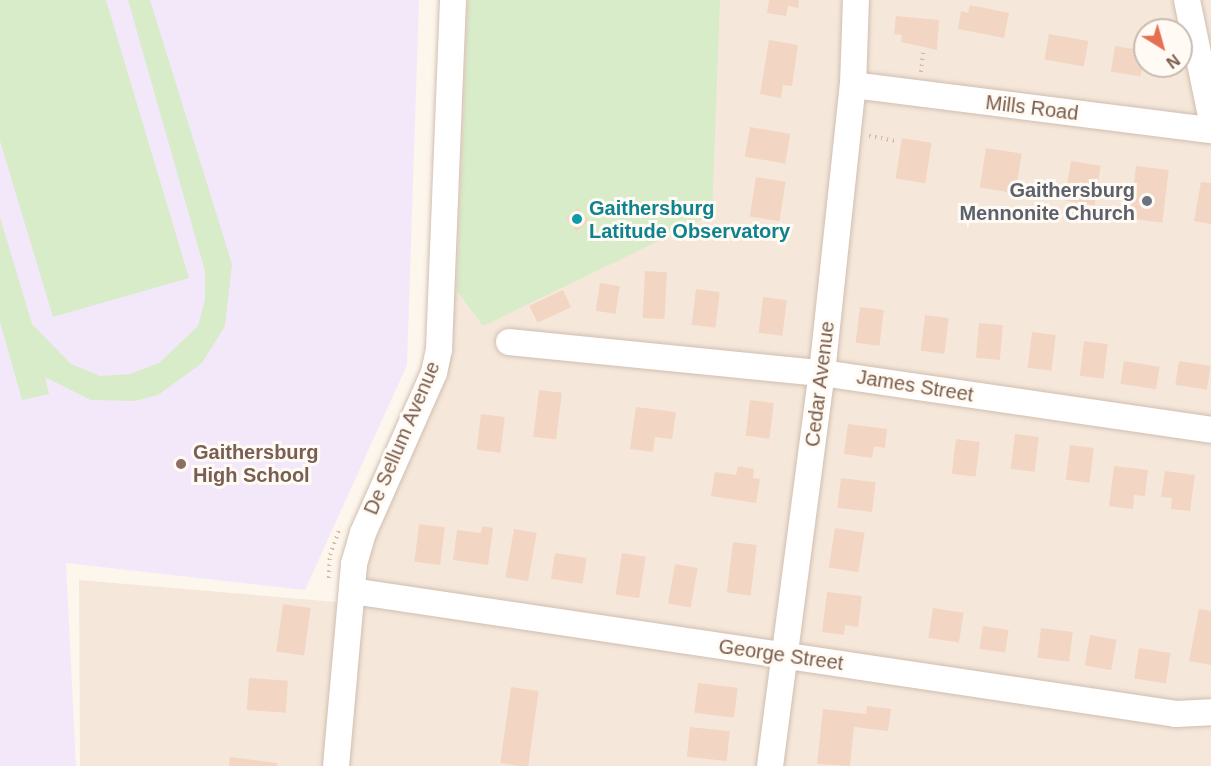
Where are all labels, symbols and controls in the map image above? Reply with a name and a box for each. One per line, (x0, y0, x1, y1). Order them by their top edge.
north arrow (1133, 18, 1193, 78)
text: N (1163, 51, 1183, 71)
street label: Mills Road (984, 90, 1080, 126)
place label: Gaithersburg Mennonite Church (959, 178, 1135, 225)
marker: Gaithersburg Mennonite Church (1140, 194, 1154, 208)
place label: Gaithersburg Latitude Observatory (589, 196, 790, 243)
marker: Gaithersburg Latitude Observatory (570, 212, 584, 226)
street label: Cedar Avenue (800, 319, 840, 449)
street label: De Sellum Avenue (359, 357, 445, 519)
street label: James Street (855, 365, 975, 407)
place label: Gaithersburg High School (193, 440, 319, 487)
marker: Gaithersburg High School (174, 457, 188, 471)
street label: George Street (717, 634, 845, 676)

